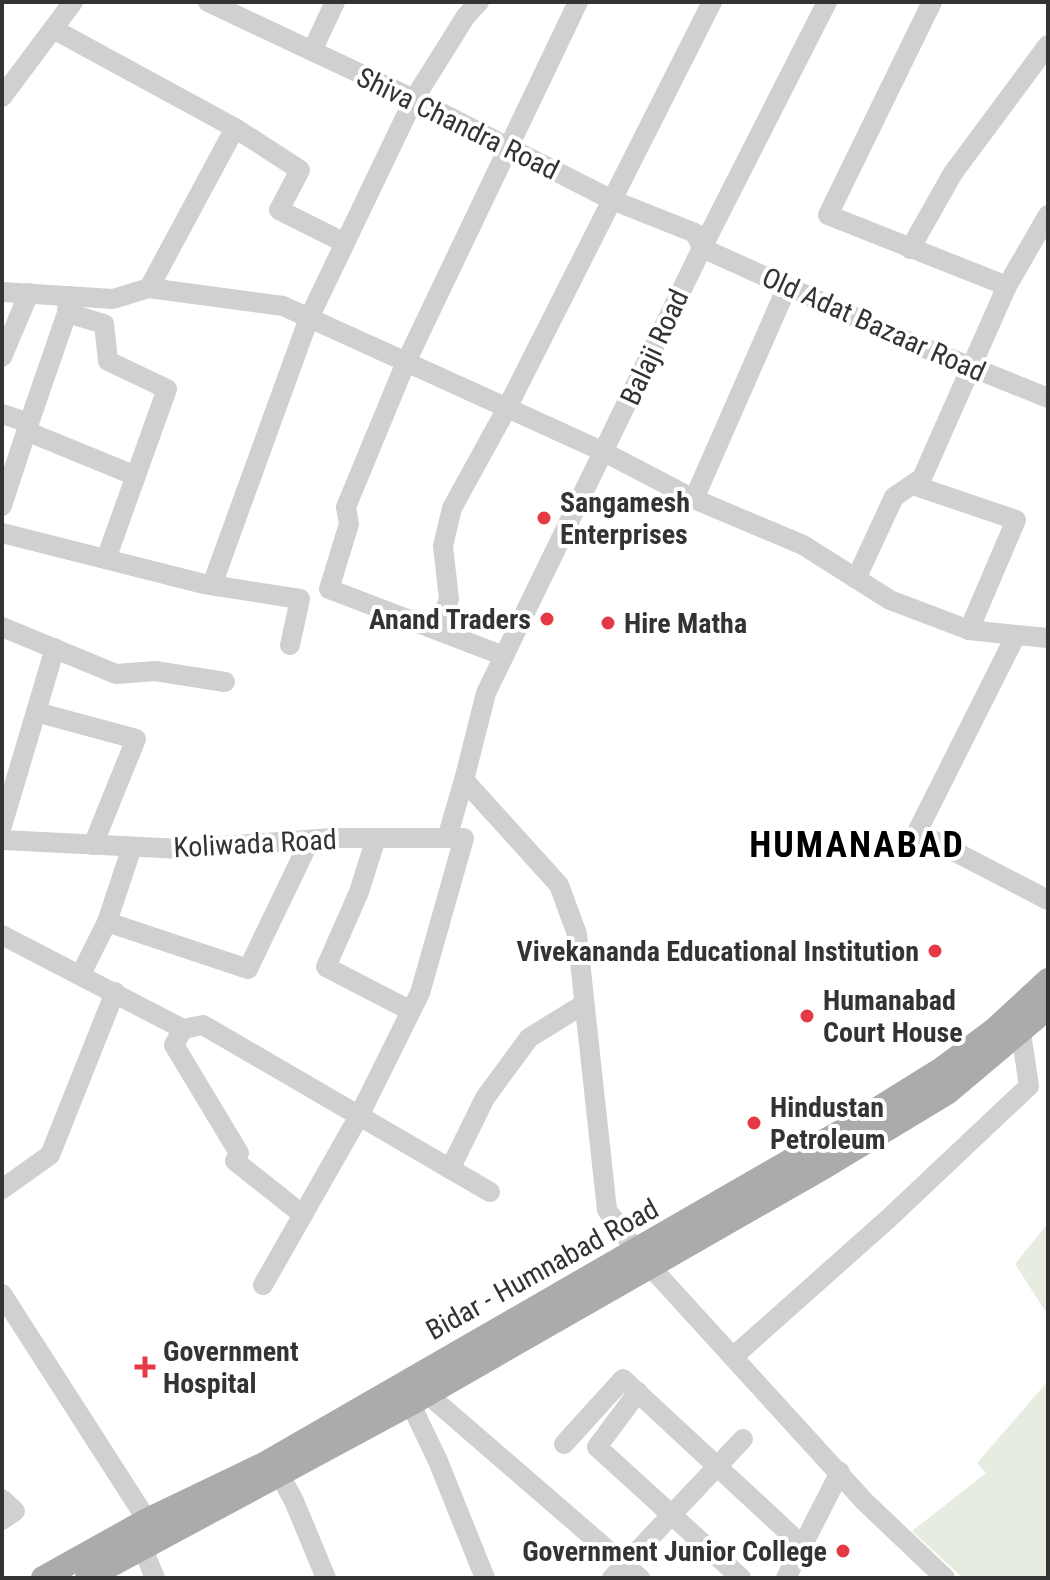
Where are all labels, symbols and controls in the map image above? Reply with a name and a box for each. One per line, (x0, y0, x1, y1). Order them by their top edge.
street label: Shiva Chandra Road (352, 60, 564, 187)
street label: Old Adat Bazaar Road (757, 260, 990, 388)
street label: Balaji Road (613, 284, 696, 410)
place label: Sangamesh Enterprises (560, 486, 690, 551)
marker: Sangamesh Enterprises (535, 509, 553, 527)
place label: Anand Traders (369, 603, 531, 636)
place label: Hire Matha (624, 607, 747, 640)
marker: Anand Traders (538, 610, 556, 628)
marker: Hire Matha (599, 614, 617, 632)
street label: Koliwada Road (173, 823, 337, 864)
district label: HUMANABAD (749, 824, 965, 866)
place label: Vivekananda Educational Institution (516, 935, 919, 968)
marker: Vivekananda Educational Institution (926, 942, 944, 960)
place label: Humanabad Court House (823, 984, 963, 1049)
marker: Humanabad Court House (798, 1007, 816, 1025)
place label: Hindustan Petroleum (770, 1091, 885, 1156)
marker: Hindustan Petroleum (745, 1114, 763, 1132)
street label: Bidar - Humnabad Road (421, 1192, 664, 1347)
place label: Government Hospital (163, 1335, 299, 1400)
marker: Government Hospital (134, 1356, 156, 1378)
place label: Government Junior College (522, 1535, 827, 1568)
marker: Government Junior College (834, 1542, 852, 1560)

